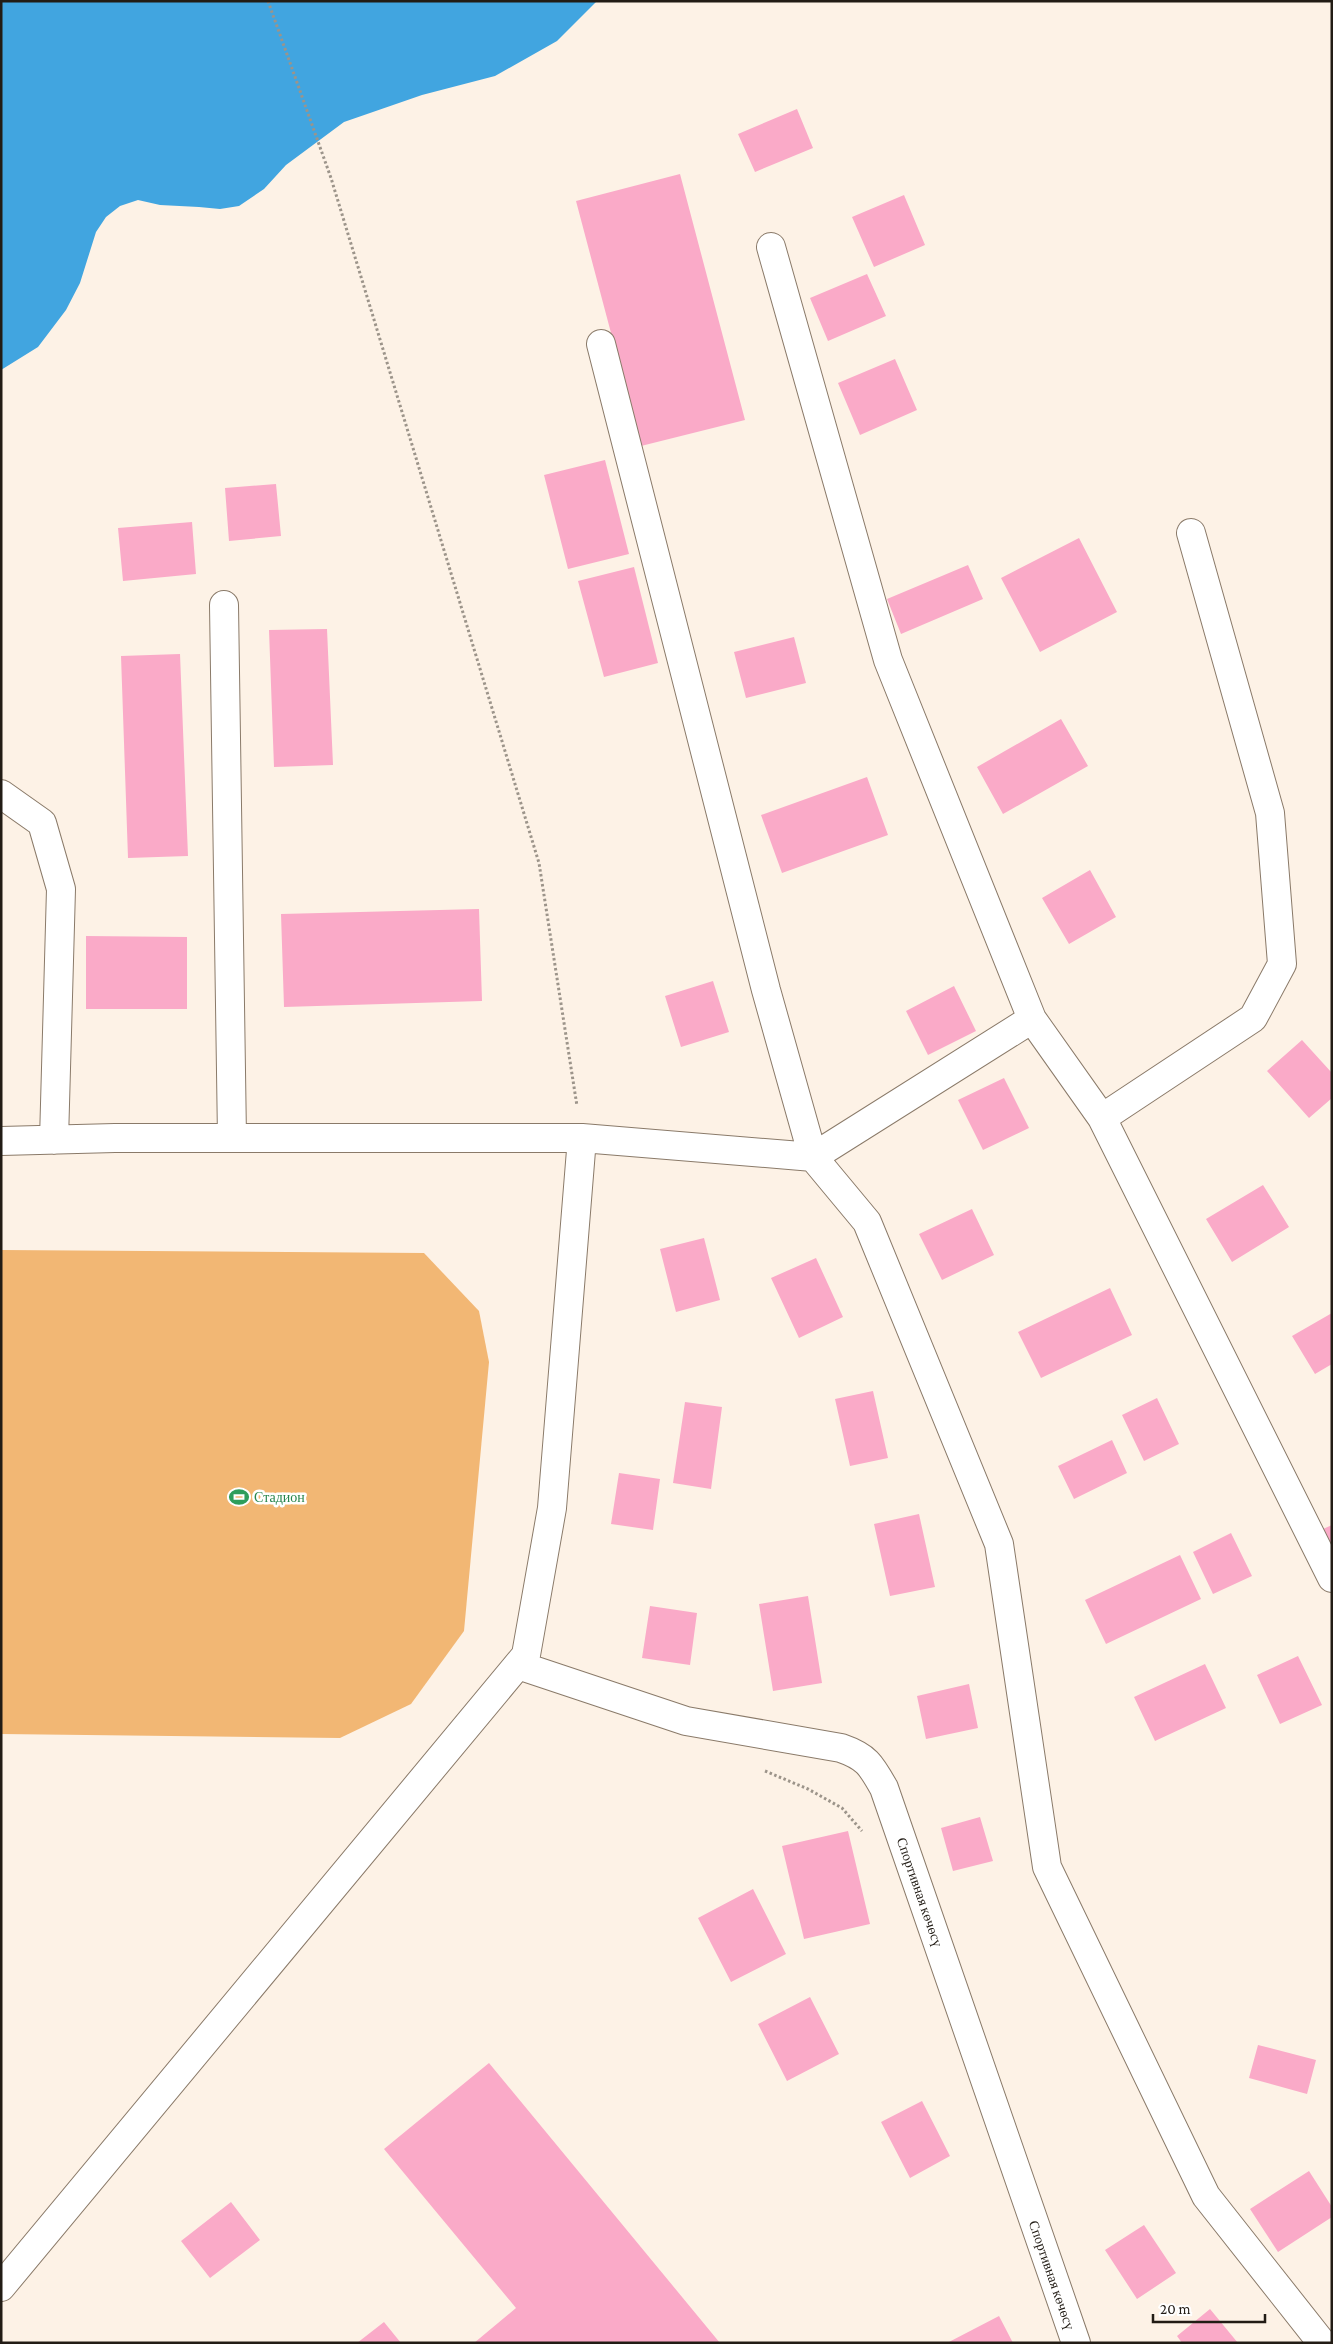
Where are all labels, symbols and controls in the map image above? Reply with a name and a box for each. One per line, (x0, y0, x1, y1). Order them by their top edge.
sports icon: Стадион (228, 1486, 250, 1508)
place label: Стадион (254, 1489, 305, 1505)
street label: Спортивная көчөсү (894, 1835, 946, 1949)
street label: Спортивная көчөсү (1026, 2218, 1078, 2332)
scale bar (1153, 2292, 1266, 2324)
text: 20 m (1160, 2301, 1191, 2317)

